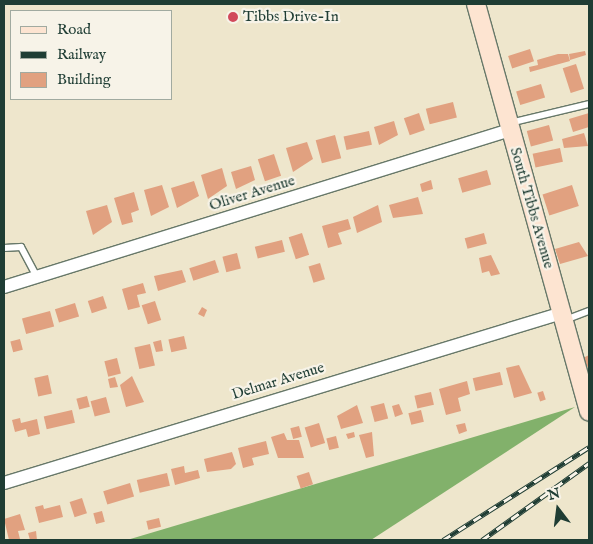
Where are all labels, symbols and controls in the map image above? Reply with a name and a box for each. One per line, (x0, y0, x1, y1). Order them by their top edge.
place label: Tibbs Drive-In (243, 8, 339, 26)
legend (10, 10, 172, 100)
marker: Tibbs Drive-In (227, 11, 239, 23)
text: Road (57, 20, 91, 39)
text: Railway (57, 45, 106, 64)
text: Building (57, 70, 111, 89)
street label: South Tibbs Avenue (506, 145, 558, 271)
street label: Oliver Avenue (207, 171, 297, 215)
street label: Delmar Avenue (230, 358, 326, 404)
north arrow (533, 484, 583, 534)
text: N (546, 484, 562, 505)

